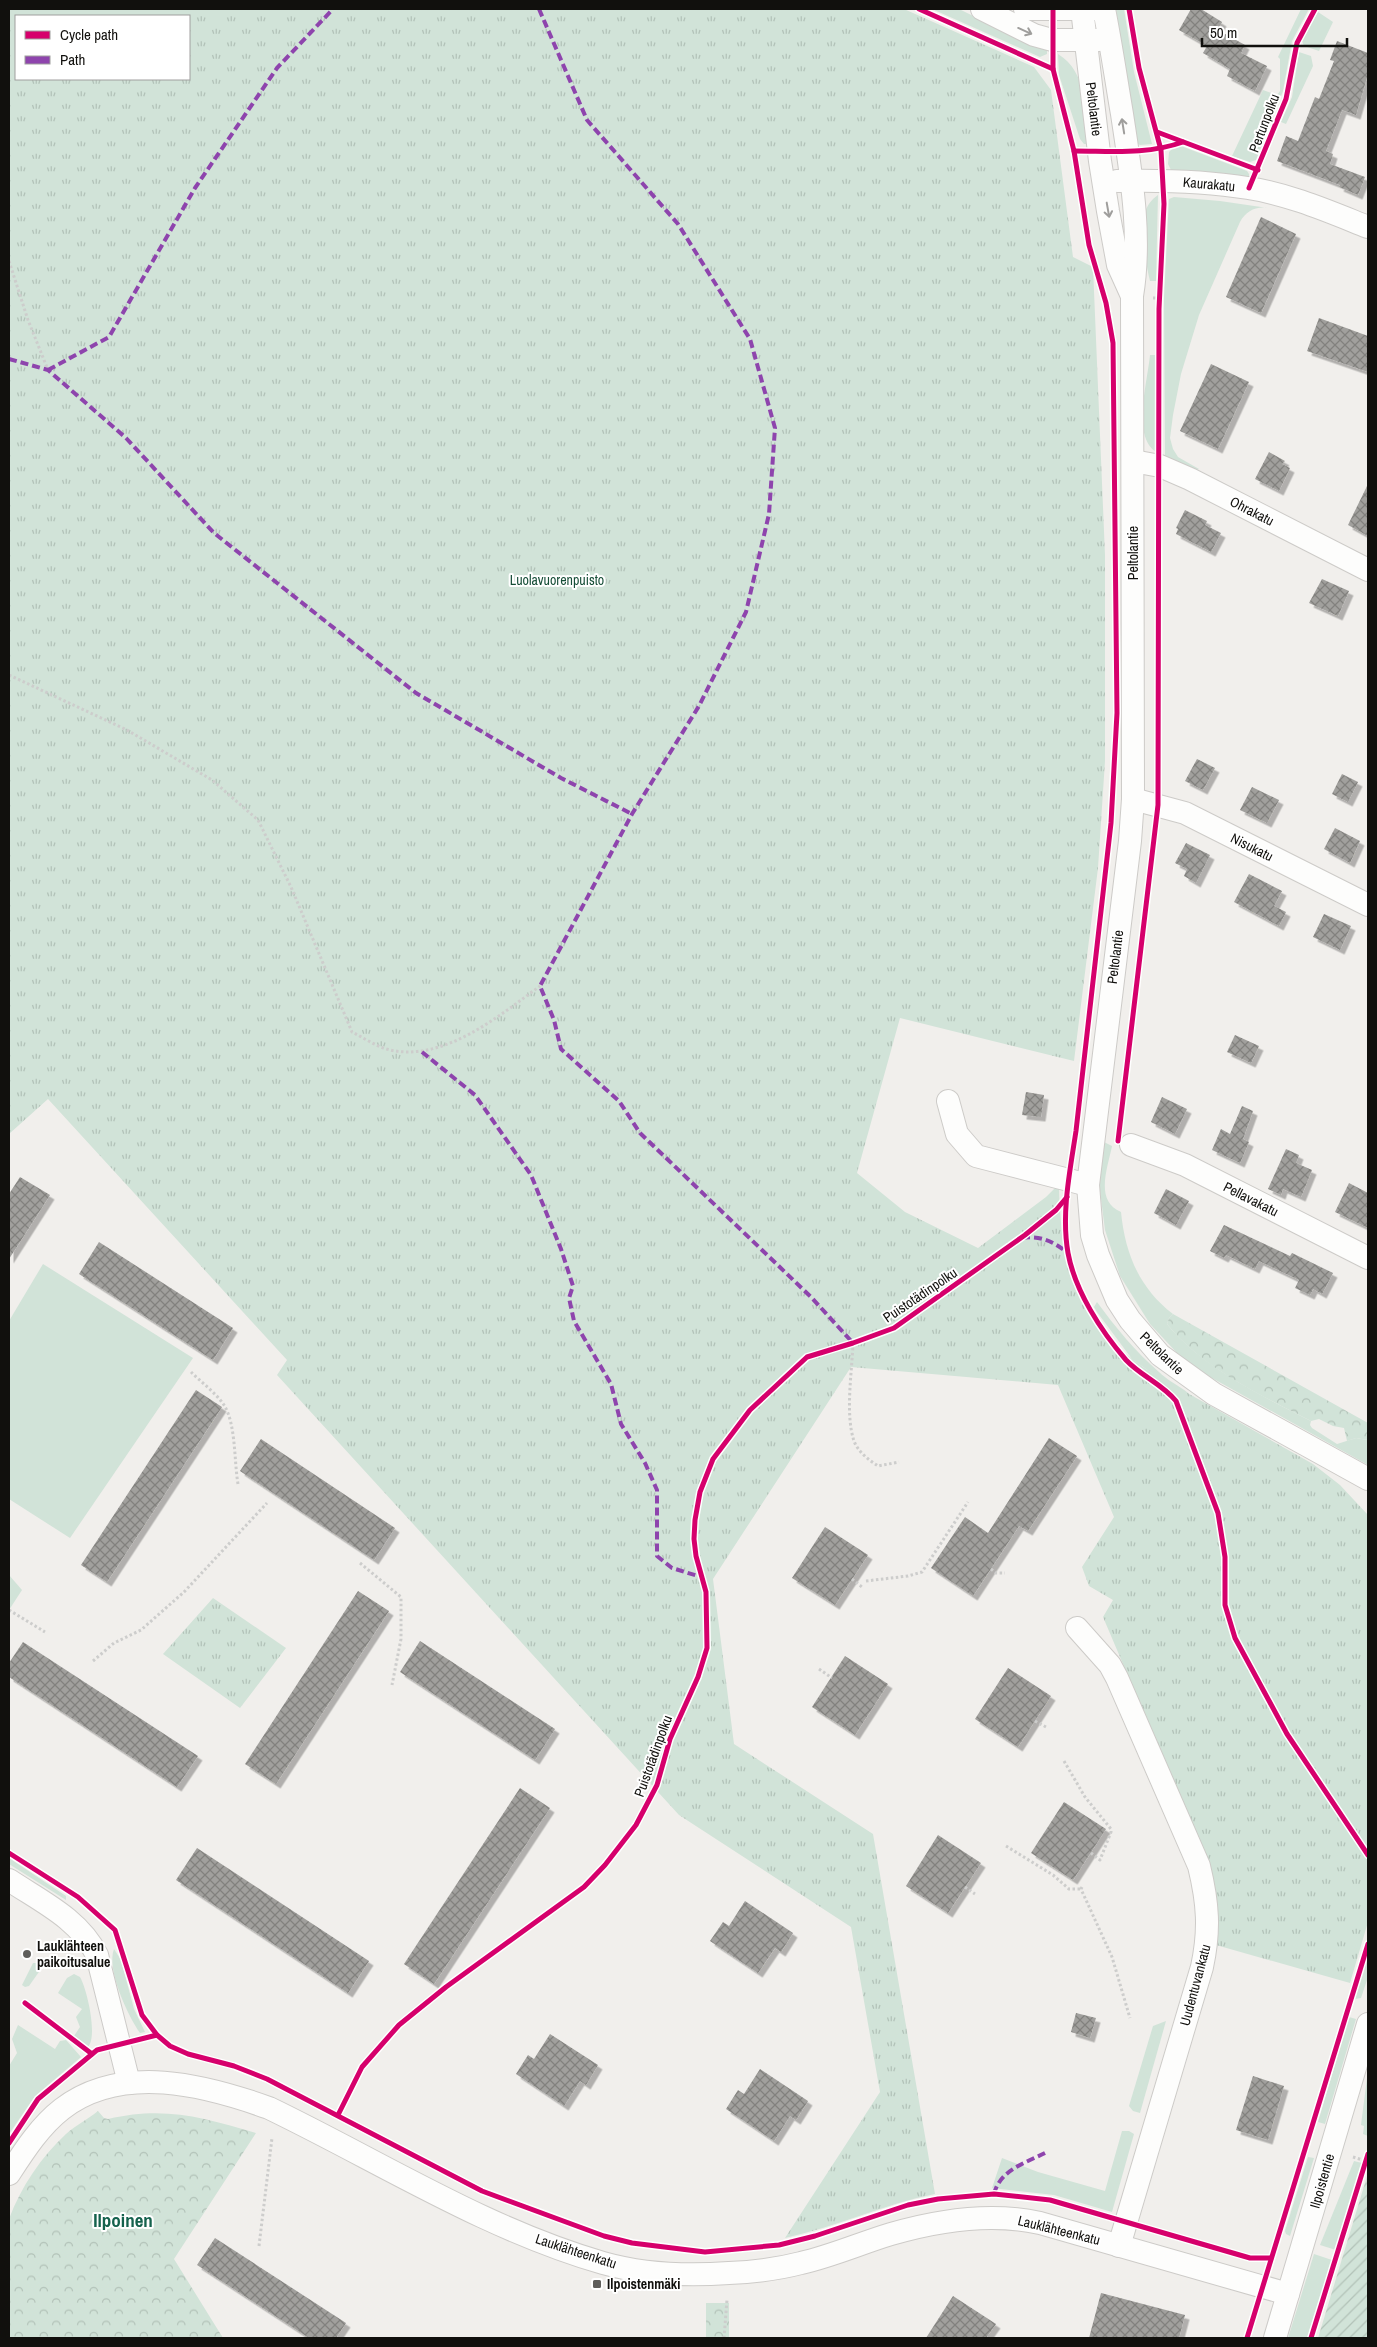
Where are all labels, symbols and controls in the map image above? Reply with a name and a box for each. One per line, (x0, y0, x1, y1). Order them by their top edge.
legend (15, 15, 190, 80)
scale bar (1202, 15, 1347, 47)
text: 50 m (1210, 22, 1237, 43)
text: Cycle path (60, 24, 118, 45)
one-way arrow (1017, 26, 1032, 36)
text: Path (60, 49, 85, 70)
street label: Peltolantie (1082, 81, 1106, 137)
street label: Pertunpolku (1245, 91, 1283, 155)
one-way arrow (1118, 118, 1128, 134)
street label: Kaurakatu (1182, 173, 1236, 195)
one-way arrow (1104, 202, 1114, 218)
street label: Ohrakatu (1227, 492, 1277, 530)
street label: Peltolantie (1124, 526, 1142, 580)
park label: Luolavuorenpuisto (510, 571, 604, 589)
street label: Nisukatu (1228, 829, 1276, 865)
street label: Peltolantie (1103, 929, 1127, 985)
street label: Pellavakatu (1220, 1178, 1282, 1220)
street label: Puistotädinpolku (880, 1264, 960, 1326)
street label: Peltolantie (1136, 1328, 1188, 1378)
street label: Puistotädinpolku (630, 1713, 676, 1799)
place label: Lauklähteen paikoitusalue (37, 1937, 110, 1971)
street label: Uudentuvankatu (1175, 1942, 1215, 2028)
marker: Lauklähteen paikoitusalue (21, 1948, 33, 1960)
street label: Ilpoistentie (1306, 2152, 1338, 2210)
district label: Ilpoinen (93, 2207, 153, 2233)
street label: Lauklähteenkatu (1016, 2211, 1102, 2249)
street label: Lauklähteenkatu (533, 2229, 619, 2273)
place label: Ilpoistenmäki (607, 2275, 680, 2293)
marker: Ilpoistenmäki (591, 2278, 603, 2290)

